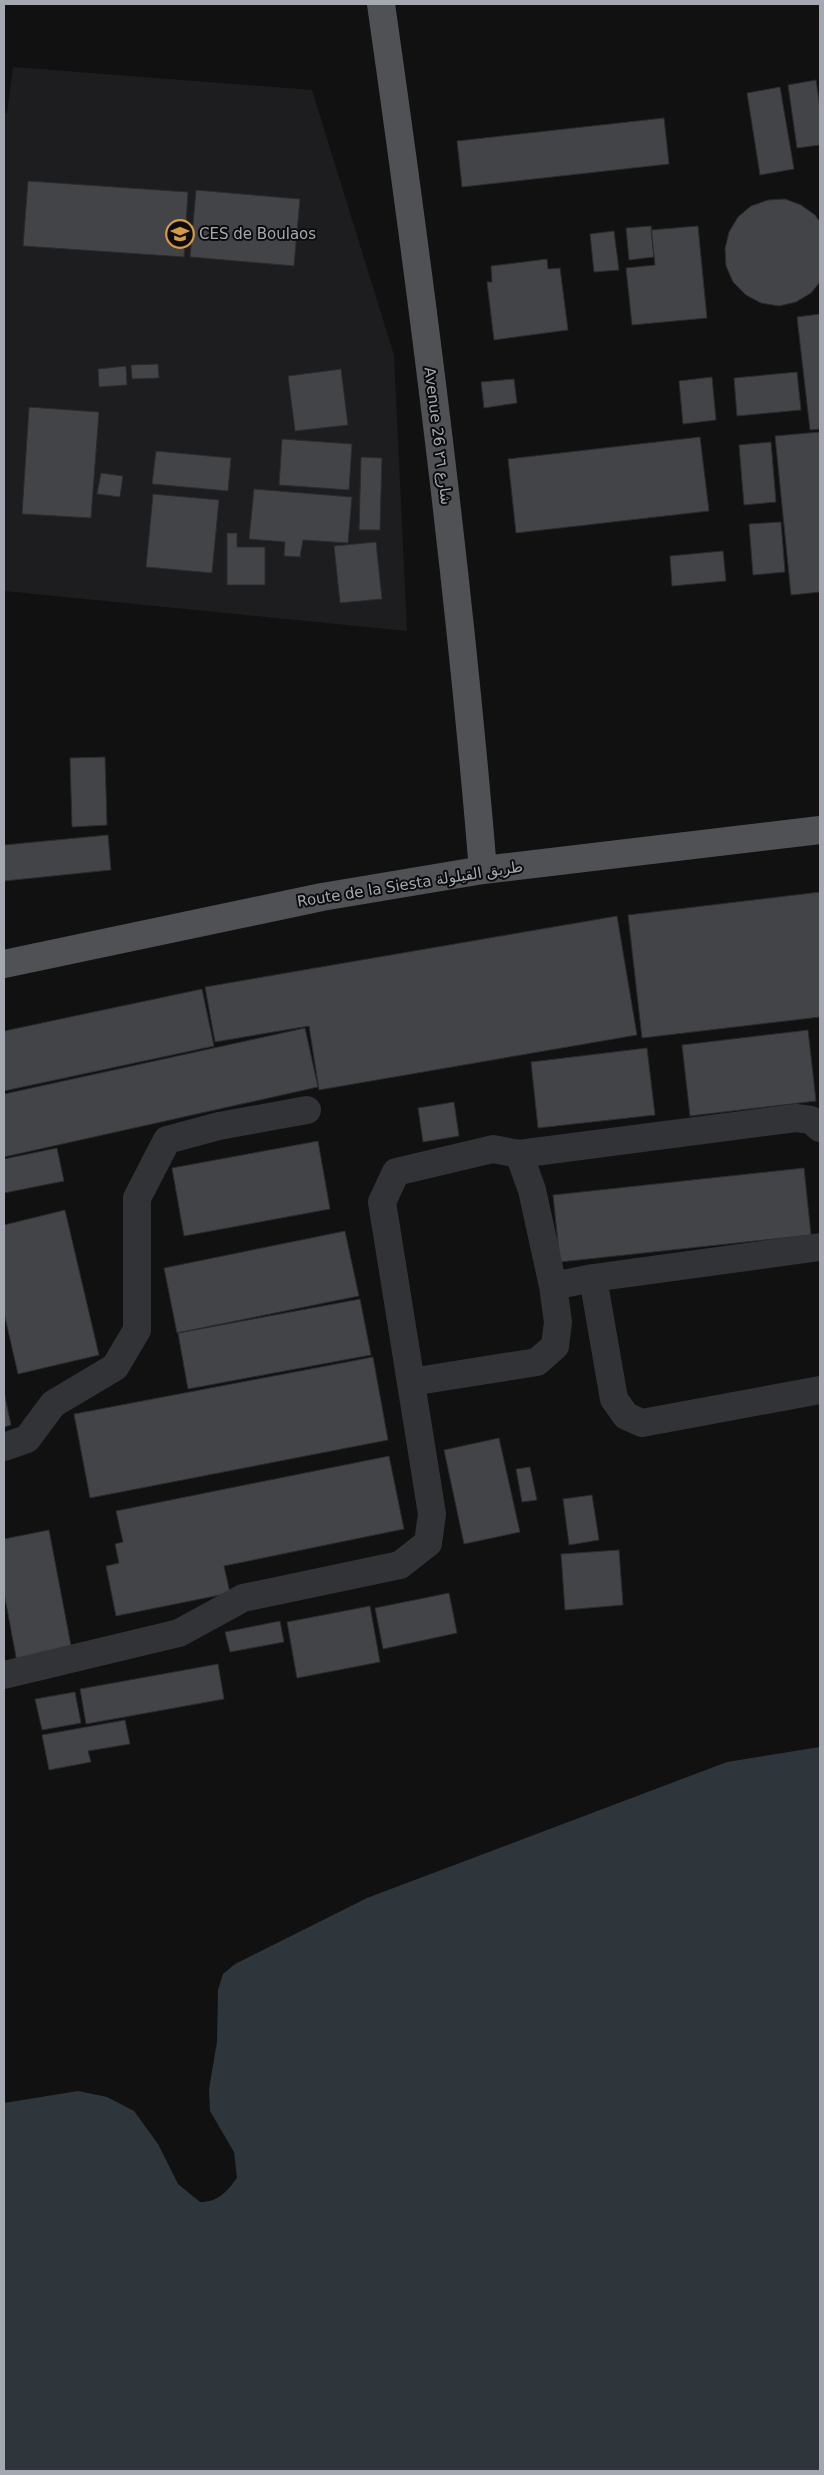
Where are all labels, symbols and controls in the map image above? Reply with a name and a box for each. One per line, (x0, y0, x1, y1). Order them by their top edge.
school or university icon: CES de Boulaos (165, 219, 195, 249)
place label: CES de Boulaos (199, 225, 316, 243)
street label: Avenue 26 شارع ٢٦ (421, 366, 455, 506)
street label: Route de la Siesta طريق القيلولة (296, 857, 524, 911)

